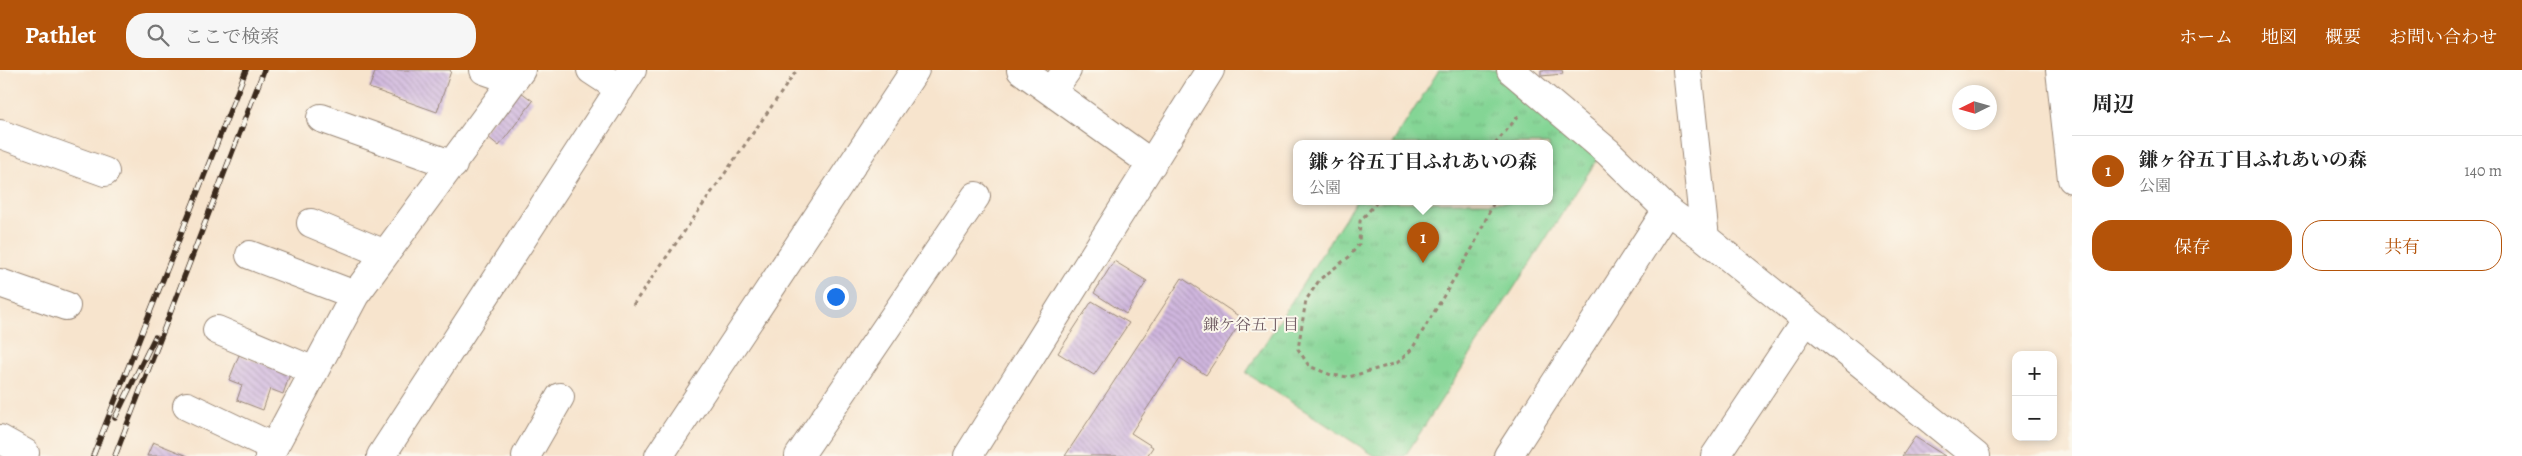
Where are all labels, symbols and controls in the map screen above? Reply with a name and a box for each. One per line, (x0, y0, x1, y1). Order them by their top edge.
search box (126, 13, 476, 58)
text: Pathlet (25, 19, 96, 51)
icon: search (144, 21, 172, 49)
text: ここで検索 (184, 24, 279, 50)
text: ホーム (2179, 25, 2233, 49)
text: 地図 (2261, 25, 2297, 49)
text: 概要 (2325, 25, 2361, 49)
text: お問い合わせ (2389, 25, 2497, 49)
north arrow (1952, 85, 1997, 130)
text: 周辺 (2092, 90, 2134, 118)
popup (1293, 140, 1553, 205)
text: 鎌ヶ谷五丁目ふれあいの森 (2139, 147, 2367, 173)
text: 鎌ヶ谷五丁目ふれあいの森 (1309, 149, 1537, 175)
text: 1 (2105, 160, 2111, 182)
text: 140 m (2464, 160, 2502, 182)
text: 公園 (2139, 175, 2171, 197)
text: 公園 (1309, 177, 1341, 199)
button: 保存 (2092, 220, 2292, 271)
button: 共有 (2302, 220, 2502, 271)
pin: 1 (1407, 222, 1439, 263)
your location (823, 284, 849, 310)
district label: 鎌ケ谷五丁目 (1203, 314, 1299, 336)
map controls (2012, 351, 2057, 441)
button: + (2012, 351, 2057, 396)
button: − (2012, 396, 2057, 441)

